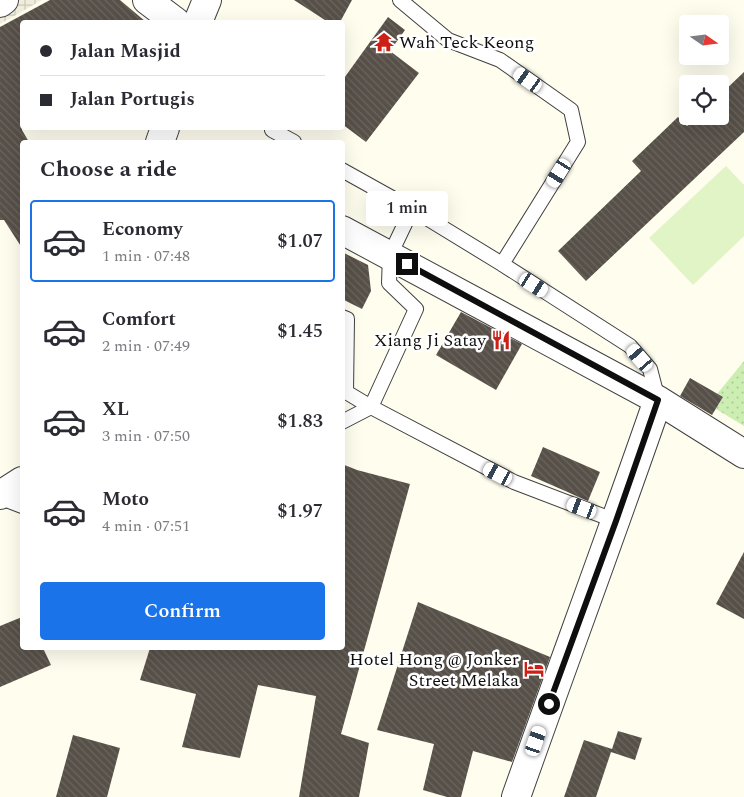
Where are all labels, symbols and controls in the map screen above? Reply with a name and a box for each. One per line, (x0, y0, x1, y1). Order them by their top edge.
north arrow (679, 15, 729, 65)
map controls (679, 15, 729, 125)
place label: Wah Teck Keong (399, 29, 534, 56)
temple icon: Wah Teck Keong (373, 31, 395, 53)
text: Jalan Masjid (70, 37, 181, 66)
car (511, 65, 544, 95)
button: locate (679, 75, 729, 125)
text: Jalan Portugis (70, 85, 195, 114)
text: Choose a ride (40, 153, 177, 186)
car (544, 156, 573, 190)
callout: 1 min (366, 192, 448, 226)
text: 1 min (386, 196, 428, 220)
text: Economy (102, 215, 183, 244)
icon: car (42, 219, 87, 264)
text: $1.07 (277, 227, 323, 256)
text: 1 min · 07:48 (102, 244, 190, 268)
route end (396, 253, 418, 275)
car (517, 271, 550, 299)
text: Comfort (102, 305, 176, 334)
icon: car (42, 309, 87, 354)
text: $1.45 (277, 317, 323, 346)
place label: Xiang Ji Satay (374, 327, 487, 354)
restaurant icon: Xiang Ji Satay (490, 329, 512, 351)
text: 2 min · 07:49 (102, 334, 190, 358)
car (624, 342, 655, 374)
text: XL (102, 395, 129, 424)
icon: car (42, 399, 87, 444)
text: $1.83 (277, 407, 323, 436)
text: 3 min · 07:50 (102, 424, 190, 448)
car (481, 460, 514, 488)
text: Moto (102, 485, 149, 514)
icon: car (42, 489, 87, 534)
car (565, 496, 598, 520)
text: $1.97 (277, 497, 323, 526)
text: 4 min · 07:51 (102, 514, 190, 538)
button: Confirm (40, 582, 325, 640)
place label: Hotel Hong @ Jonker Street Melaka (349, 646, 519, 694)
hotel icon: Hotel Hong @ Jonker Street Melaka (523, 658, 545, 680)
route start (538, 693, 560, 715)
car (524, 724, 547, 758)

